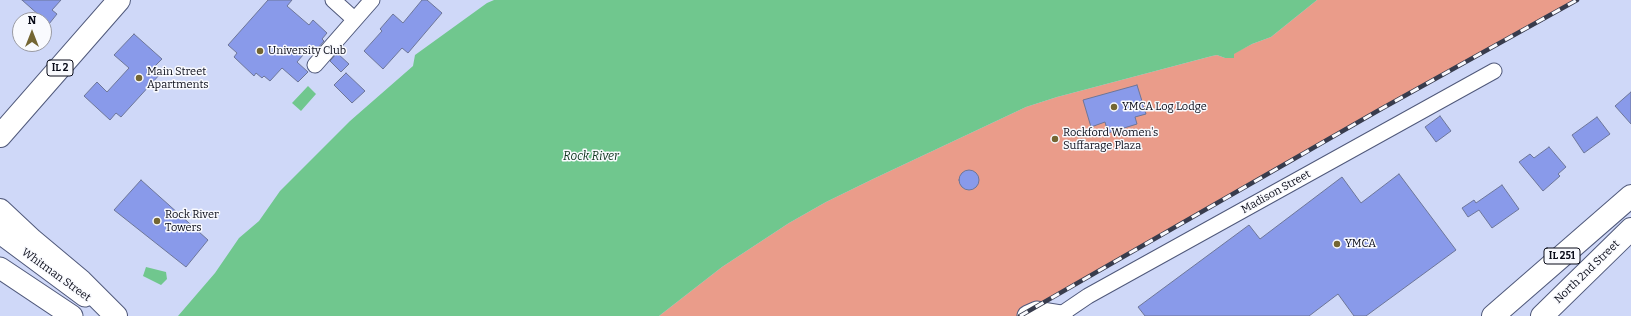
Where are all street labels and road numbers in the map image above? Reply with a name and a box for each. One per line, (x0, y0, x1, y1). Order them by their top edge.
road number: IL 2 (47, 60, 73, 76)
street label: Madison Street (1239, 168, 1313, 216)
street label: North 2nd Street (1552, 238, 1622, 306)
street label: Whitman Street (19, 246, 93, 304)
road number: IL 251 (1544, 248, 1580, 264)

